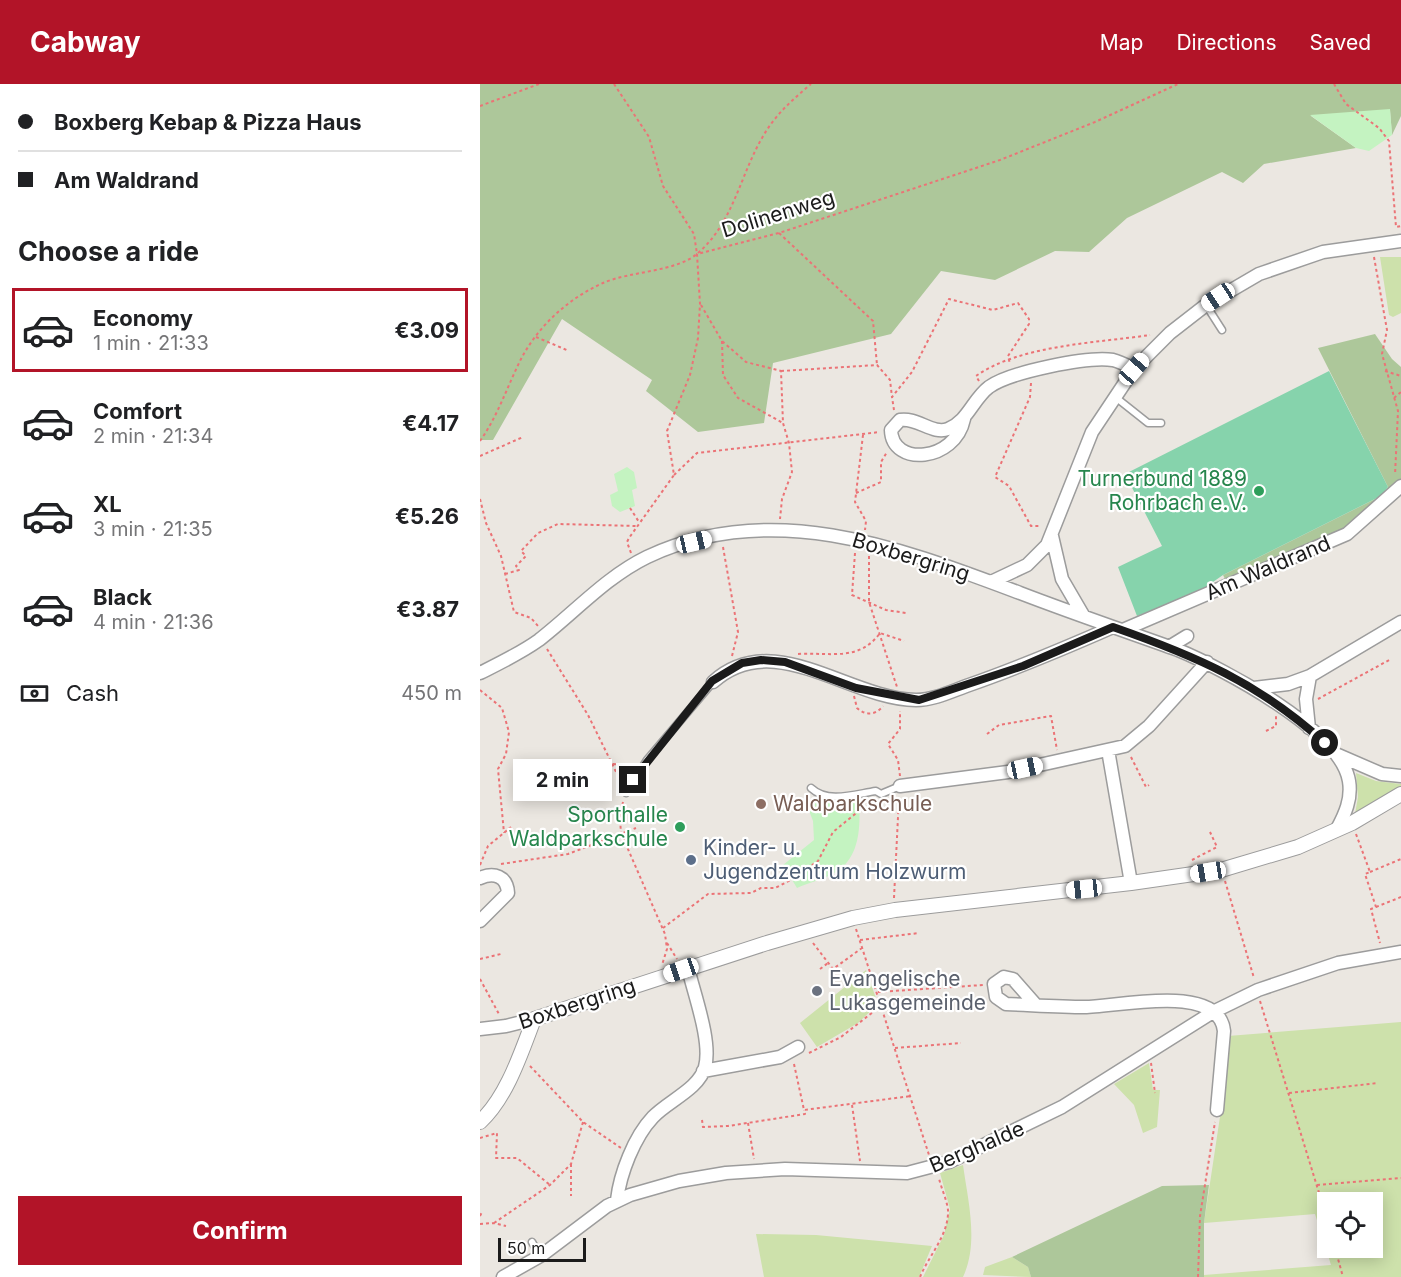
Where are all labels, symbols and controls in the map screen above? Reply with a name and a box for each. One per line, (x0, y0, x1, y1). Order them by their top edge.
text: Cabway (30, 25, 141, 59)
text: Map (1100, 30, 1143, 55)
text: Directions (1176, 30, 1277, 55)
text: Saved (1310, 30, 1371, 55)
text: Boxberg Kebap & Pizza Haus (54, 109, 361, 135)
text: Am Waldrand (54, 167, 199, 193)
street label: Dolinenweg (718, 184, 837, 243)
text: Choose a ride (18, 235, 199, 268)
car (1198, 280, 1238, 314)
icon: car (21, 303, 75, 357)
text: Economy (93, 305, 193, 331)
text: €3.09 (394, 317, 459, 343)
text: 1 min · 21:33 (93, 331, 209, 355)
car (1115, 350, 1153, 388)
icon: car (21, 396, 75, 450)
text: Comfort (93, 398, 182, 424)
text: €4.17 (402, 410, 459, 436)
text: 2 min · 21:34 (93, 424, 213, 448)
place label: Turnerbund 1889 Rohrbach e.V. (1077, 466, 1247, 515)
marker: Turnerbund 1889 Rohrbach e.V. (1252, 484, 1266, 498)
icon: car (21, 489, 75, 543)
text: XL (93, 491, 122, 517)
text: €5.26 (395, 503, 459, 529)
text: 3 min · 21:35 (93, 517, 213, 541)
street label: Boxbergring (849, 527, 973, 586)
car (674, 529, 714, 555)
street label: Am Waldrand (1202, 530, 1334, 605)
icon: car (21, 582, 75, 636)
text: Black (93, 584, 152, 610)
text: €3.87 (396, 596, 459, 622)
text: 4 min · 21:36 (93, 610, 214, 634)
icon: cash (18, 677, 51, 710)
text: Cash (66, 680, 119, 706)
text: 450 m (401, 681, 462, 705)
route start (1311, 729, 1338, 756)
car (1006, 755, 1044, 781)
callout: 2 min (513, 759, 612, 801)
route end (619, 766, 646, 793)
text: 2 min (536, 768, 589, 792)
place label: Waldparkschule (773, 791, 932, 816)
marker: Waldparkschule (754, 797, 768, 811)
place label: Sporthalle Waldparkschule (509, 802, 668, 851)
marker: Sporthalle Waldparkschule (673, 820, 687, 834)
place label: Kinder- u. Jugendzentrum Holzwurm (703, 835, 966, 884)
marker: Kinder- u. Jugendzentrum Holzwurm (684, 853, 698, 867)
car (1189, 860, 1227, 884)
car (1065, 878, 1103, 900)
car (661, 956, 701, 984)
place label: Evangelische Lukasgemeinde (829, 966, 986, 1015)
street label: Boxbergring (515, 973, 638, 1034)
marker: Evangelische Lukasgemeinde (810, 984, 824, 998)
street label: Berghalde (926, 1115, 1028, 1178)
map controls (1317, 1192, 1383, 1258)
button: locate (1317, 1192, 1383, 1258)
button: Confirm (18, 1196, 462, 1265)
scale bar (498, 1235, 586, 1262)
text: 50 m (507, 1238, 545, 1258)

